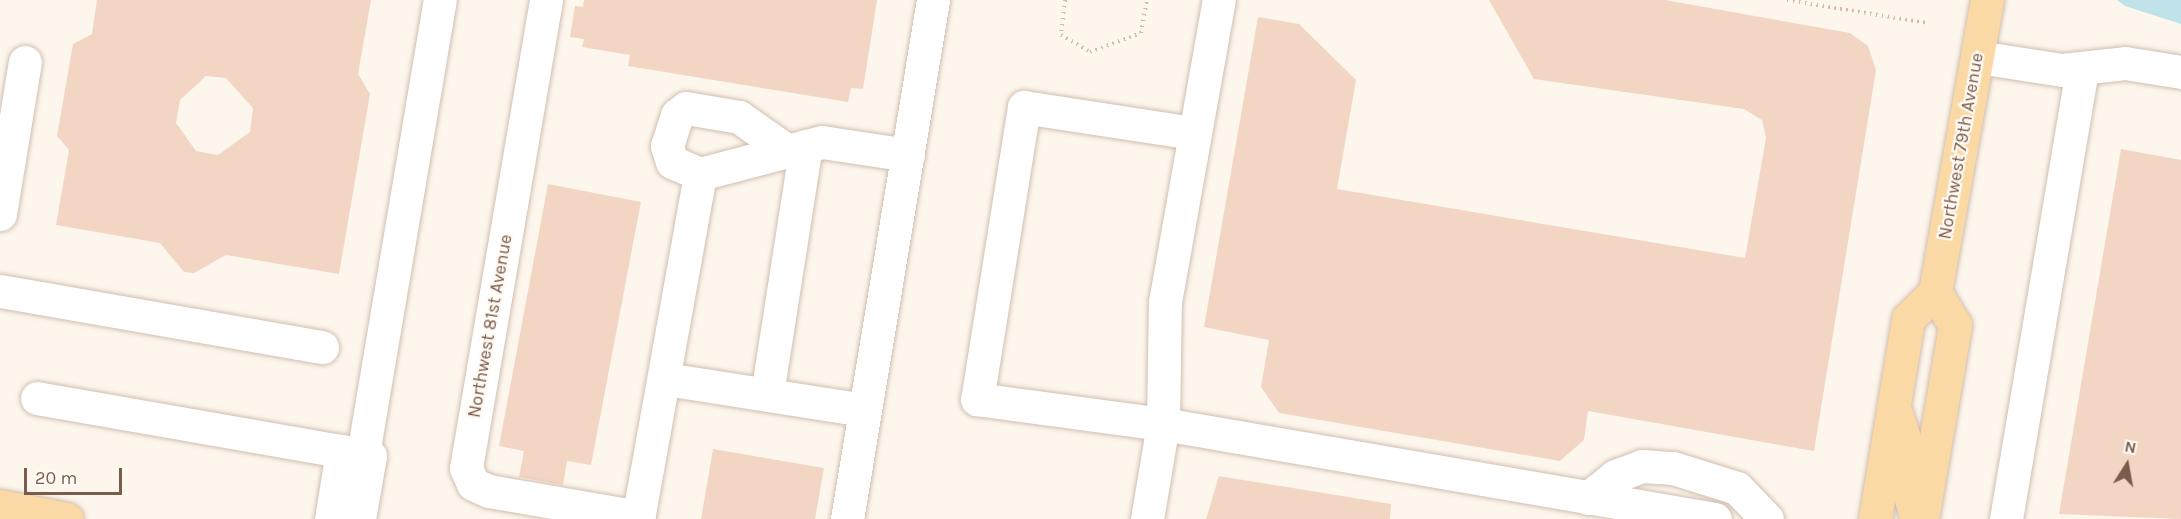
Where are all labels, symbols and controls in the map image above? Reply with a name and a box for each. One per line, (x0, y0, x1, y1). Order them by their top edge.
street label: Northwest 79th Avenue (1934, 51, 1988, 241)
street label: Northwest 81st Avenue (463, 233, 517, 419)
north arrow (2097, 435, 2157, 495)
text: N (2123, 436, 2138, 457)
scale bar (27, 456, 124, 494)
text: 20 m (35, 467, 77, 489)

